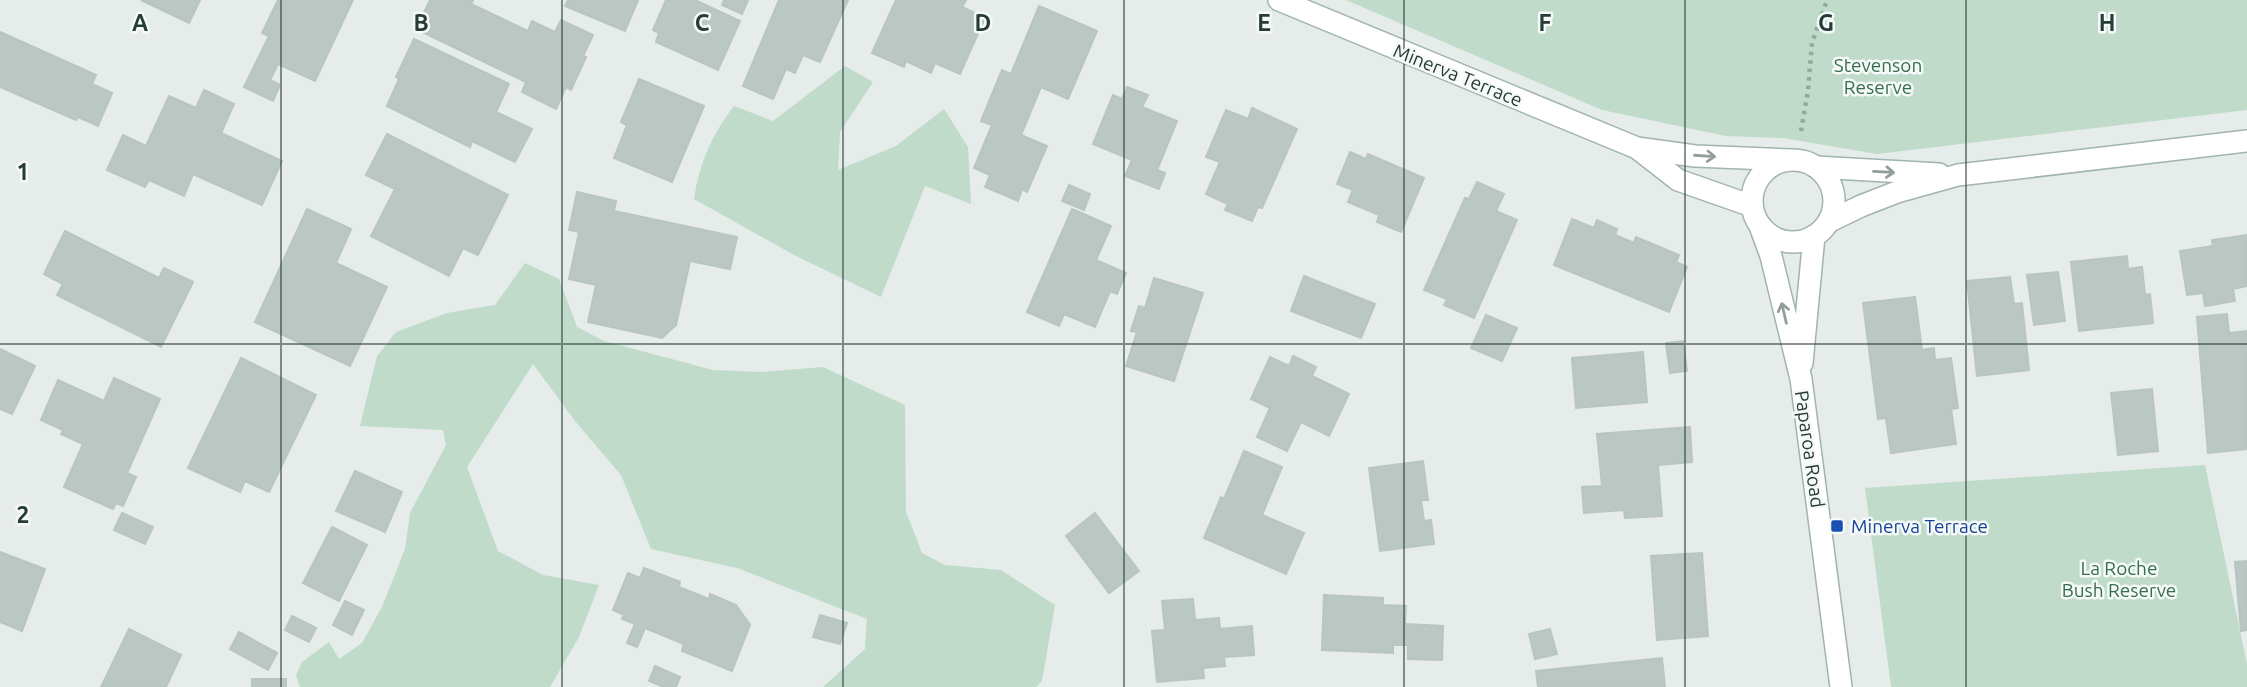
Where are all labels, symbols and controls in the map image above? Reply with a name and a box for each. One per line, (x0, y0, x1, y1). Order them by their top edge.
text: A (132, 10, 148, 35)
text: B (413, 10, 429, 35)
text: C (695, 10, 710, 35)
text: D (975, 10, 991, 35)
text: E (1257, 10, 1271, 35)
text: F (1539, 10, 1552, 35)
text: G (1818, 10, 1834, 35)
text: H (2099, 10, 2115, 35)
street label: Minerva Terrace (1390, 39, 1526, 111)
park label: Stevenson Reserve (1834, 54, 1922, 98)
one-way arrow (1693, 150, 1716, 163)
text: 1 (17, 159, 29, 184)
one-way arrow (1872, 165, 1895, 178)
one-way arrow (1776, 302, 1789, 324)
street label: Paparoa Road (1791, 389, 1829, 509)
text: 2 (17, 502, 29, 527)
place label: Minerva Terrace (1851, 515, 1988, 537)
marker: Minerva Terrace (1829, 518, 1845, 534)
park label: La Roche Bush Reserve (2062, 557, 2176, 601)

